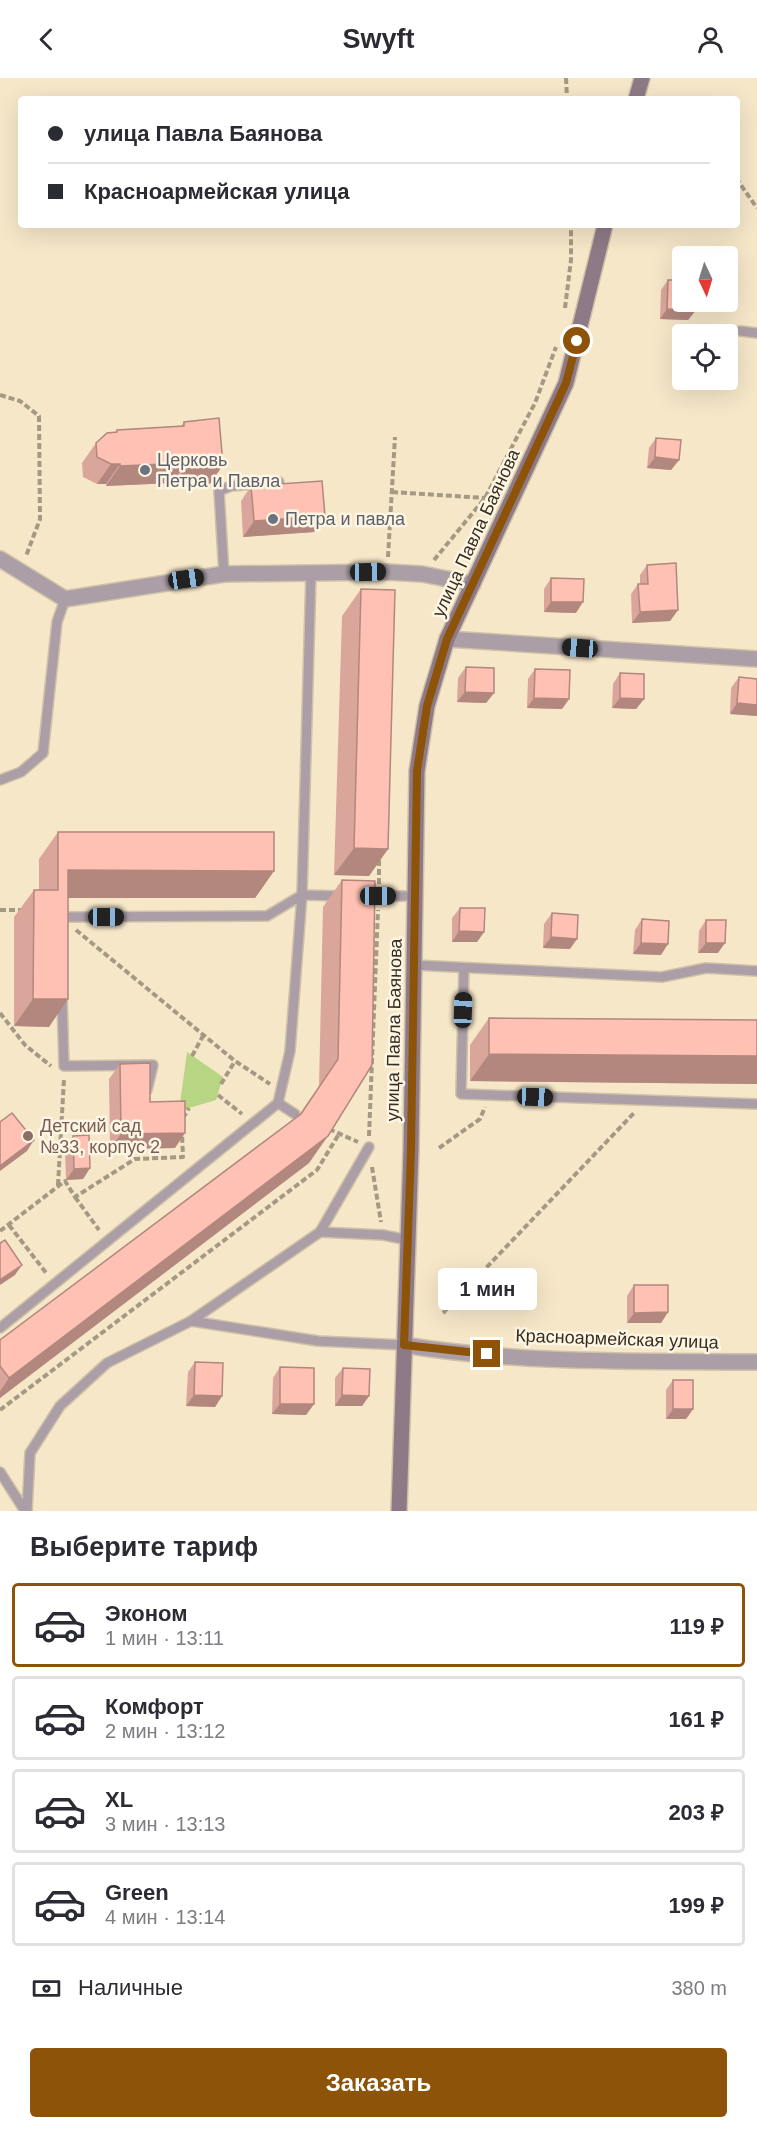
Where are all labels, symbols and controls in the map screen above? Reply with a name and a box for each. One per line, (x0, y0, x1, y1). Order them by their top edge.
icon: back (30, 23, 63, 56)
icon: person (694, 23, 727, 56)
text: Swyft (342, 24, 415, 54)
text: улица Павла Баянова (84, 121, 322, 146)
text: Красноармейская улица (84, 179, 349, 204)
north arrow (672, 246, 738, 312)
map controls (672, 246, 738, 390)
button: locate (672, 324, 738, 390)
route start (563, 327, 590, 354)
street label: улица Павла Баянова (428, 445, 524, 620)
place label: Церковь Петра и Павла (157, 450, 281, 491)
marker: Церковь Петра и Павла (138, 463, 152, 477)
place label: Петра и павла (285, 509, 406, 529)
marker: Петра и павла (266, 512, 280, 526)
car (350, 563, 386, 581)
car (167, 568, 205, 590)
car (561, 638, 599, 658)
car (360, 887, 396, 905)
car (88, 908, 124, 926)
street label: улица Павла Баянова (382, 937, 406, 1122)
car (453, 992, 473, 1028)
car (517, 1087, 553, 1107)
place label: Детский сад №33, корпус 2 (40, 1116, 160, 1157)
marker: Детский сад №33, корпус 2 (21, 1129, 35, 1143)
callout: 1 мин (438, 1267, 536, 1309)
text: 1 мин (460, 1278, 515, 1300)
street label: Красноармейская улица (515, 1325, 720, 1353)
route end (473, 1340, 500, 1367)
text: Выберите тариф (30, 1532, 258, 1562)
icon: car (33, 1598, 87, 1652)
text: Эконом (105, 1601, 188, 1626)
text: 119 ₽ (670, 1614, 724, 1639)
text: 1 мин · 13:11 (105, 1627, 224, 1649)
icon: car (33, 1691, 87, 1745)
text: Комфорт (105, 1694, 204, 1719)
text: 161 ₽ (668, 1707, 724, 1732)
text: 2 мин · 13:12 (105, 1720, 225, 1742)
icon: car (33, 1784, 87, 1838)
text: XL (105, 1787, 133, 1812)
text: 203 ₽ (668, 1800, 724, 1825)
text: 3 мин · 13:13 (105, 1813, 225, 1835)
icon: car (33, 1877, 87, 1931)
text: Green (105, 1880, 169, 1905)
text: 199 ₽ (668, 1893, 724, 1918)
text: 4 мин · 13:14 (105, 1906, 225, 1928)
icon: cash (30, 1972, 63, 2005)
text: Наличные (78, 1975, 183, 2000)
text: 380 m (671, 1977, 727, 1999)
button: Заказать (30, 2048, 727, 2117)

